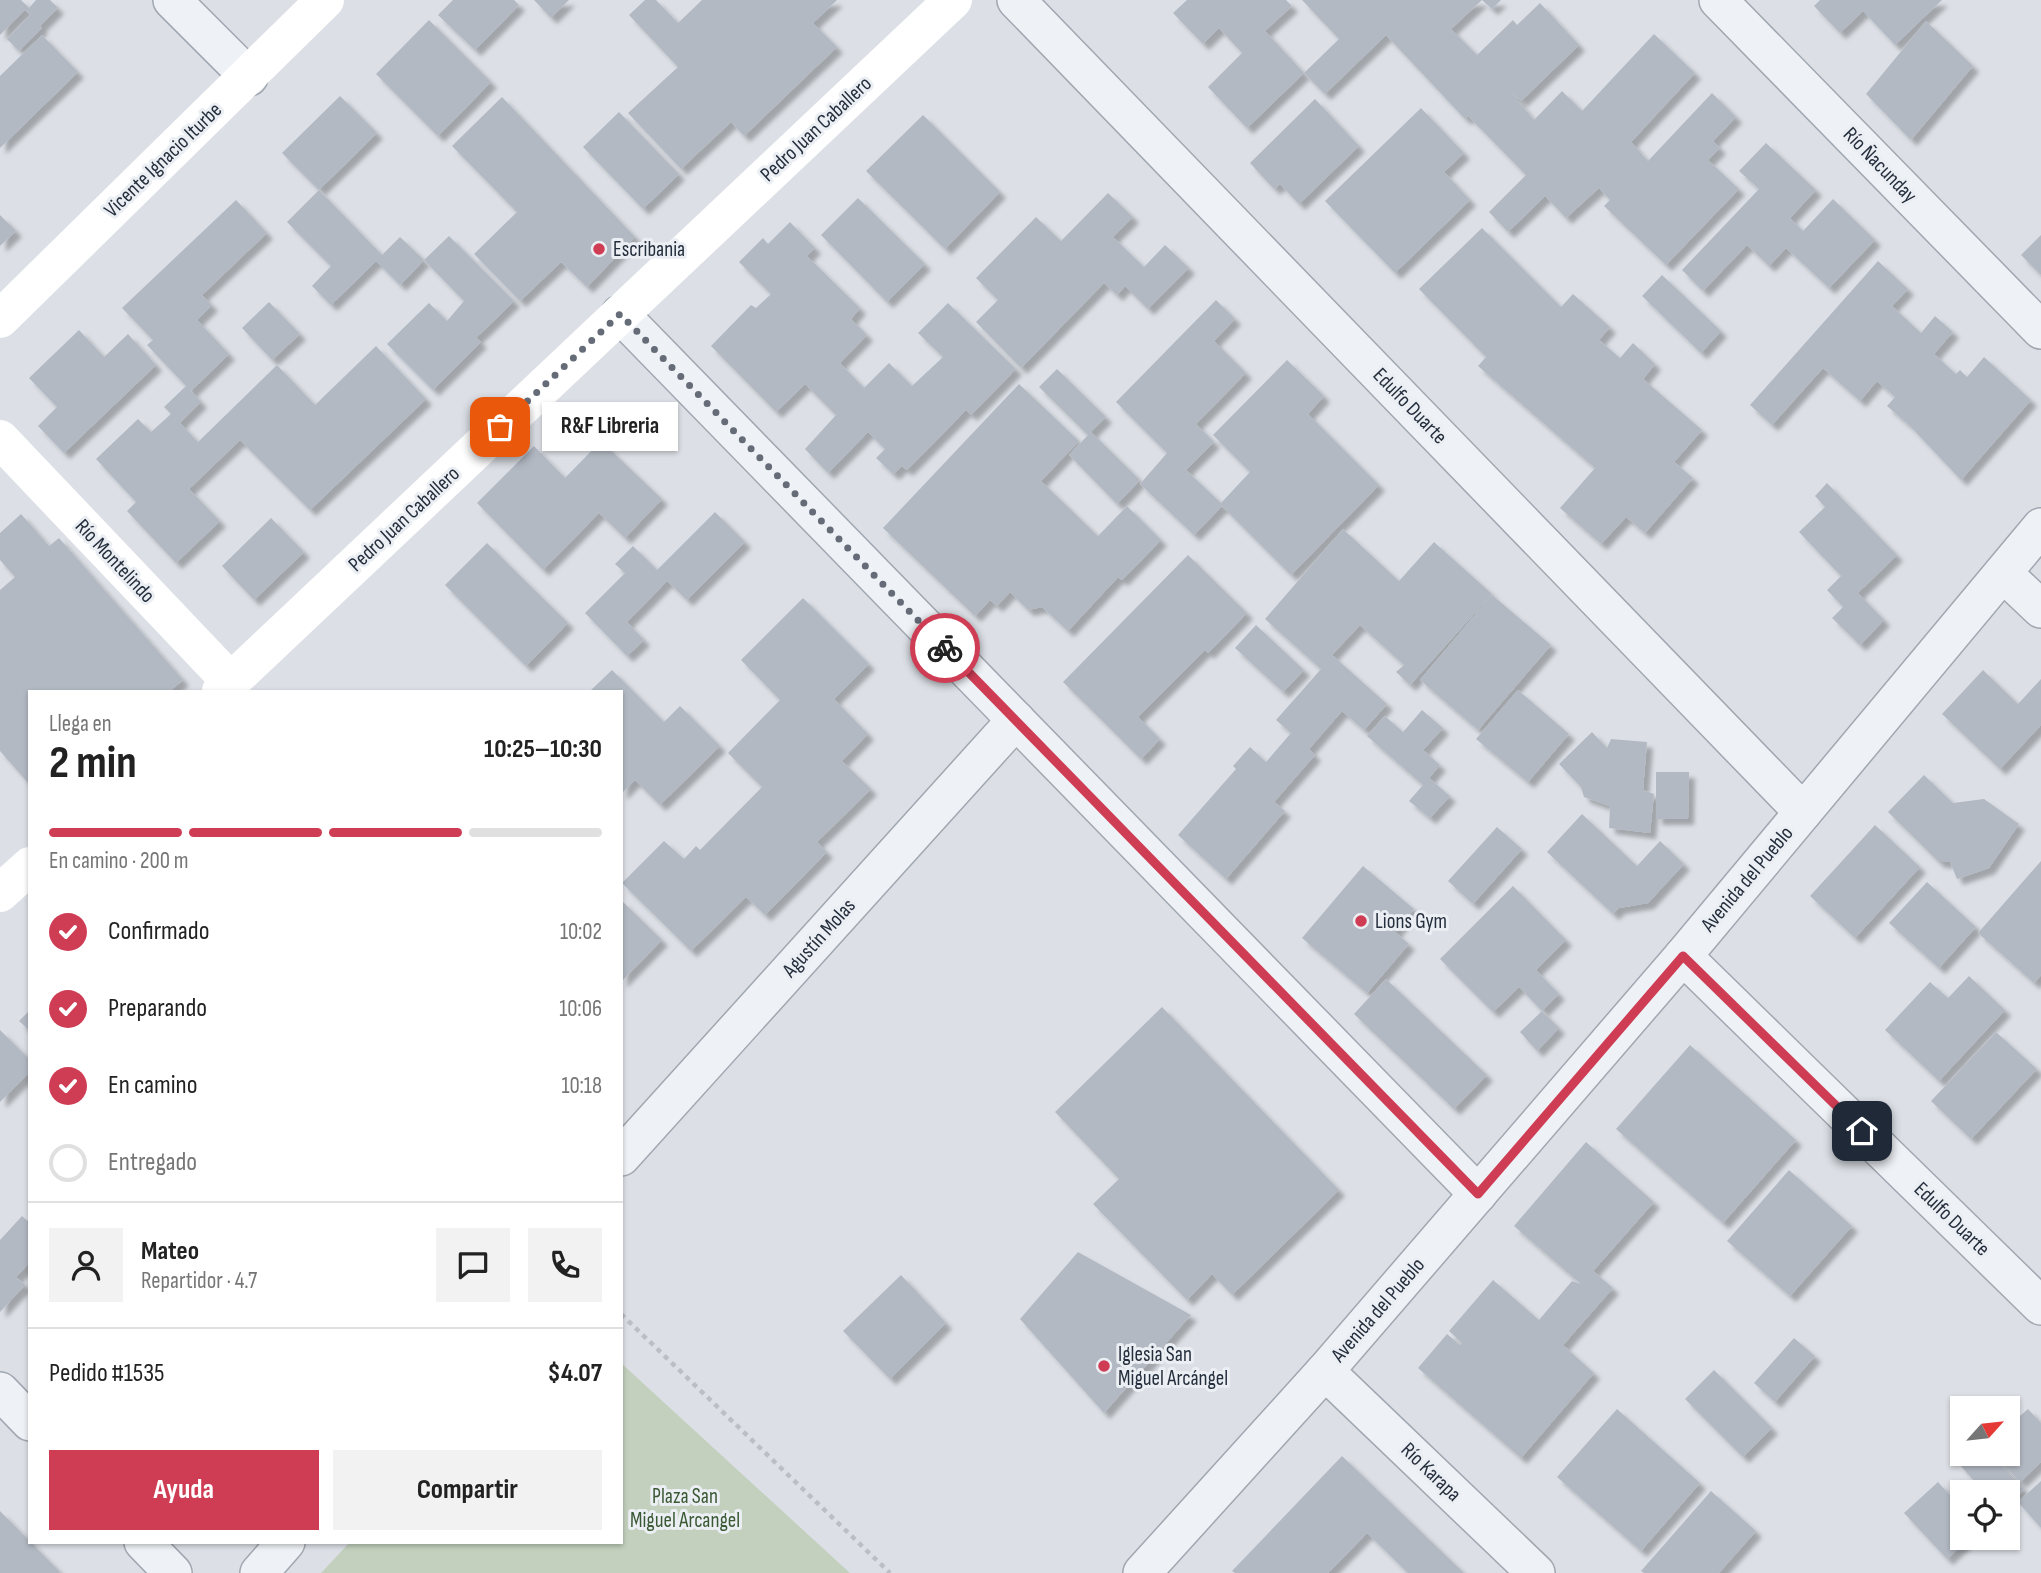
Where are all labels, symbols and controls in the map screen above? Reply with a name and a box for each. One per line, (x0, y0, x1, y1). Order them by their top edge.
street label: Pedro Juan Caballero (755, 71, 877, 187)
street label: Vicente Ignacio Iturbe (99, 98, 227, 222)
street label: Río Ñacunday (1838, 122, 1922, 208)
place label: Escribania (613, 237, 685, 262)
marker: Escribania (591, 241, 607, 257)
street label: Edulfo Duarte (1368, 363, 1452, 449)
pin (470, 397, 530, 457)
callout: R&F Libreria (542, 402, 678, 452)
icon: bag (481, 408, 519, 446)
text: R&F Libreria (561, 412, 659, 440)
street label: Pedro Juan Caballero (343, 461, 465, 577)
street label: Río Montelindo (70, 514, 160, 608)
courier (910, 613, 980, 683)
icon: bike (926, 629, 964, 667)
text: Llega en (49, 710, 112, 738)
text: 10:25–10:30 (484, 734, 602, 765)
text: 2 min (49, 736, 137, 791)
street label: Avenida del Pueblo (1695, 821, 1798, 938)
text: En camino · 200 m (49, 847, 188, 875)
street label: Agustín Molas (776, 893, 861, 983)
place label: Lions Gym (1375, 909, 1447, 934)
icon: check (49, 913, 87, 951)
marker: Lions Gym (1353, 913, 1369, 929)
text: Confirmado (108, 916, 209, 947)
text: 10:02 (560, 918, 602, 946)
icon: check (49, 990, 87, 1028)
text: Preparando (108, 993, 207, 1024)
text: 10:06 (559, 995, 602, 1023)
icon: check (49, 1067, 87, 1105)
text: En camino (108, 1070, 198, 1101)
text: 10:18 (561, 1072, 602, 1100)
pin (1832, 1101, 1892, 1161)
icon: home (1843, 1112, 1881, 1150)
text: Entregado (108, 1147, 197, 1178)
street label: Edulfo Duarte (1909, 1177, 1995, 1261)
button: person (49, 1228, 123, 1302)
button: chat (436, 1228, 510, 1302)
button: phone (528, 1228, 602, 1302)
text: Mateo (141, 1236, 199, 1267)
street label: Avenida del Pueblo (1325, 1253, 1430, 1368)
text: Repartidor · 4.7 (141, 1267, 257, 1295)
place label: Iglesia San Miguel Arcángel (1118, 1342, 1228, 1391)
text: Pedido #1535 (49, 1358, 165, 1389)
text: $4.07 (548, 1358, 602, 1389)
marker: Iglesia San Miguel Arcángel (1096, 1358, 1112, 1374)
north arrow (1950, 1396, 2020, 1466)
map controls (1950, 1396, 2020, 1550)
street label: Río Karapa (1396, 1437, 1466, 1507)
button: Ayuda (49, 1450, 319, 1530)
button: Compartir (333, 1450, 602, 1530)
button: locate (1950, 1480, 2020, 1550)
park label: Plaza San Miguel Arcangel (630, 1484, 740, 1533)

